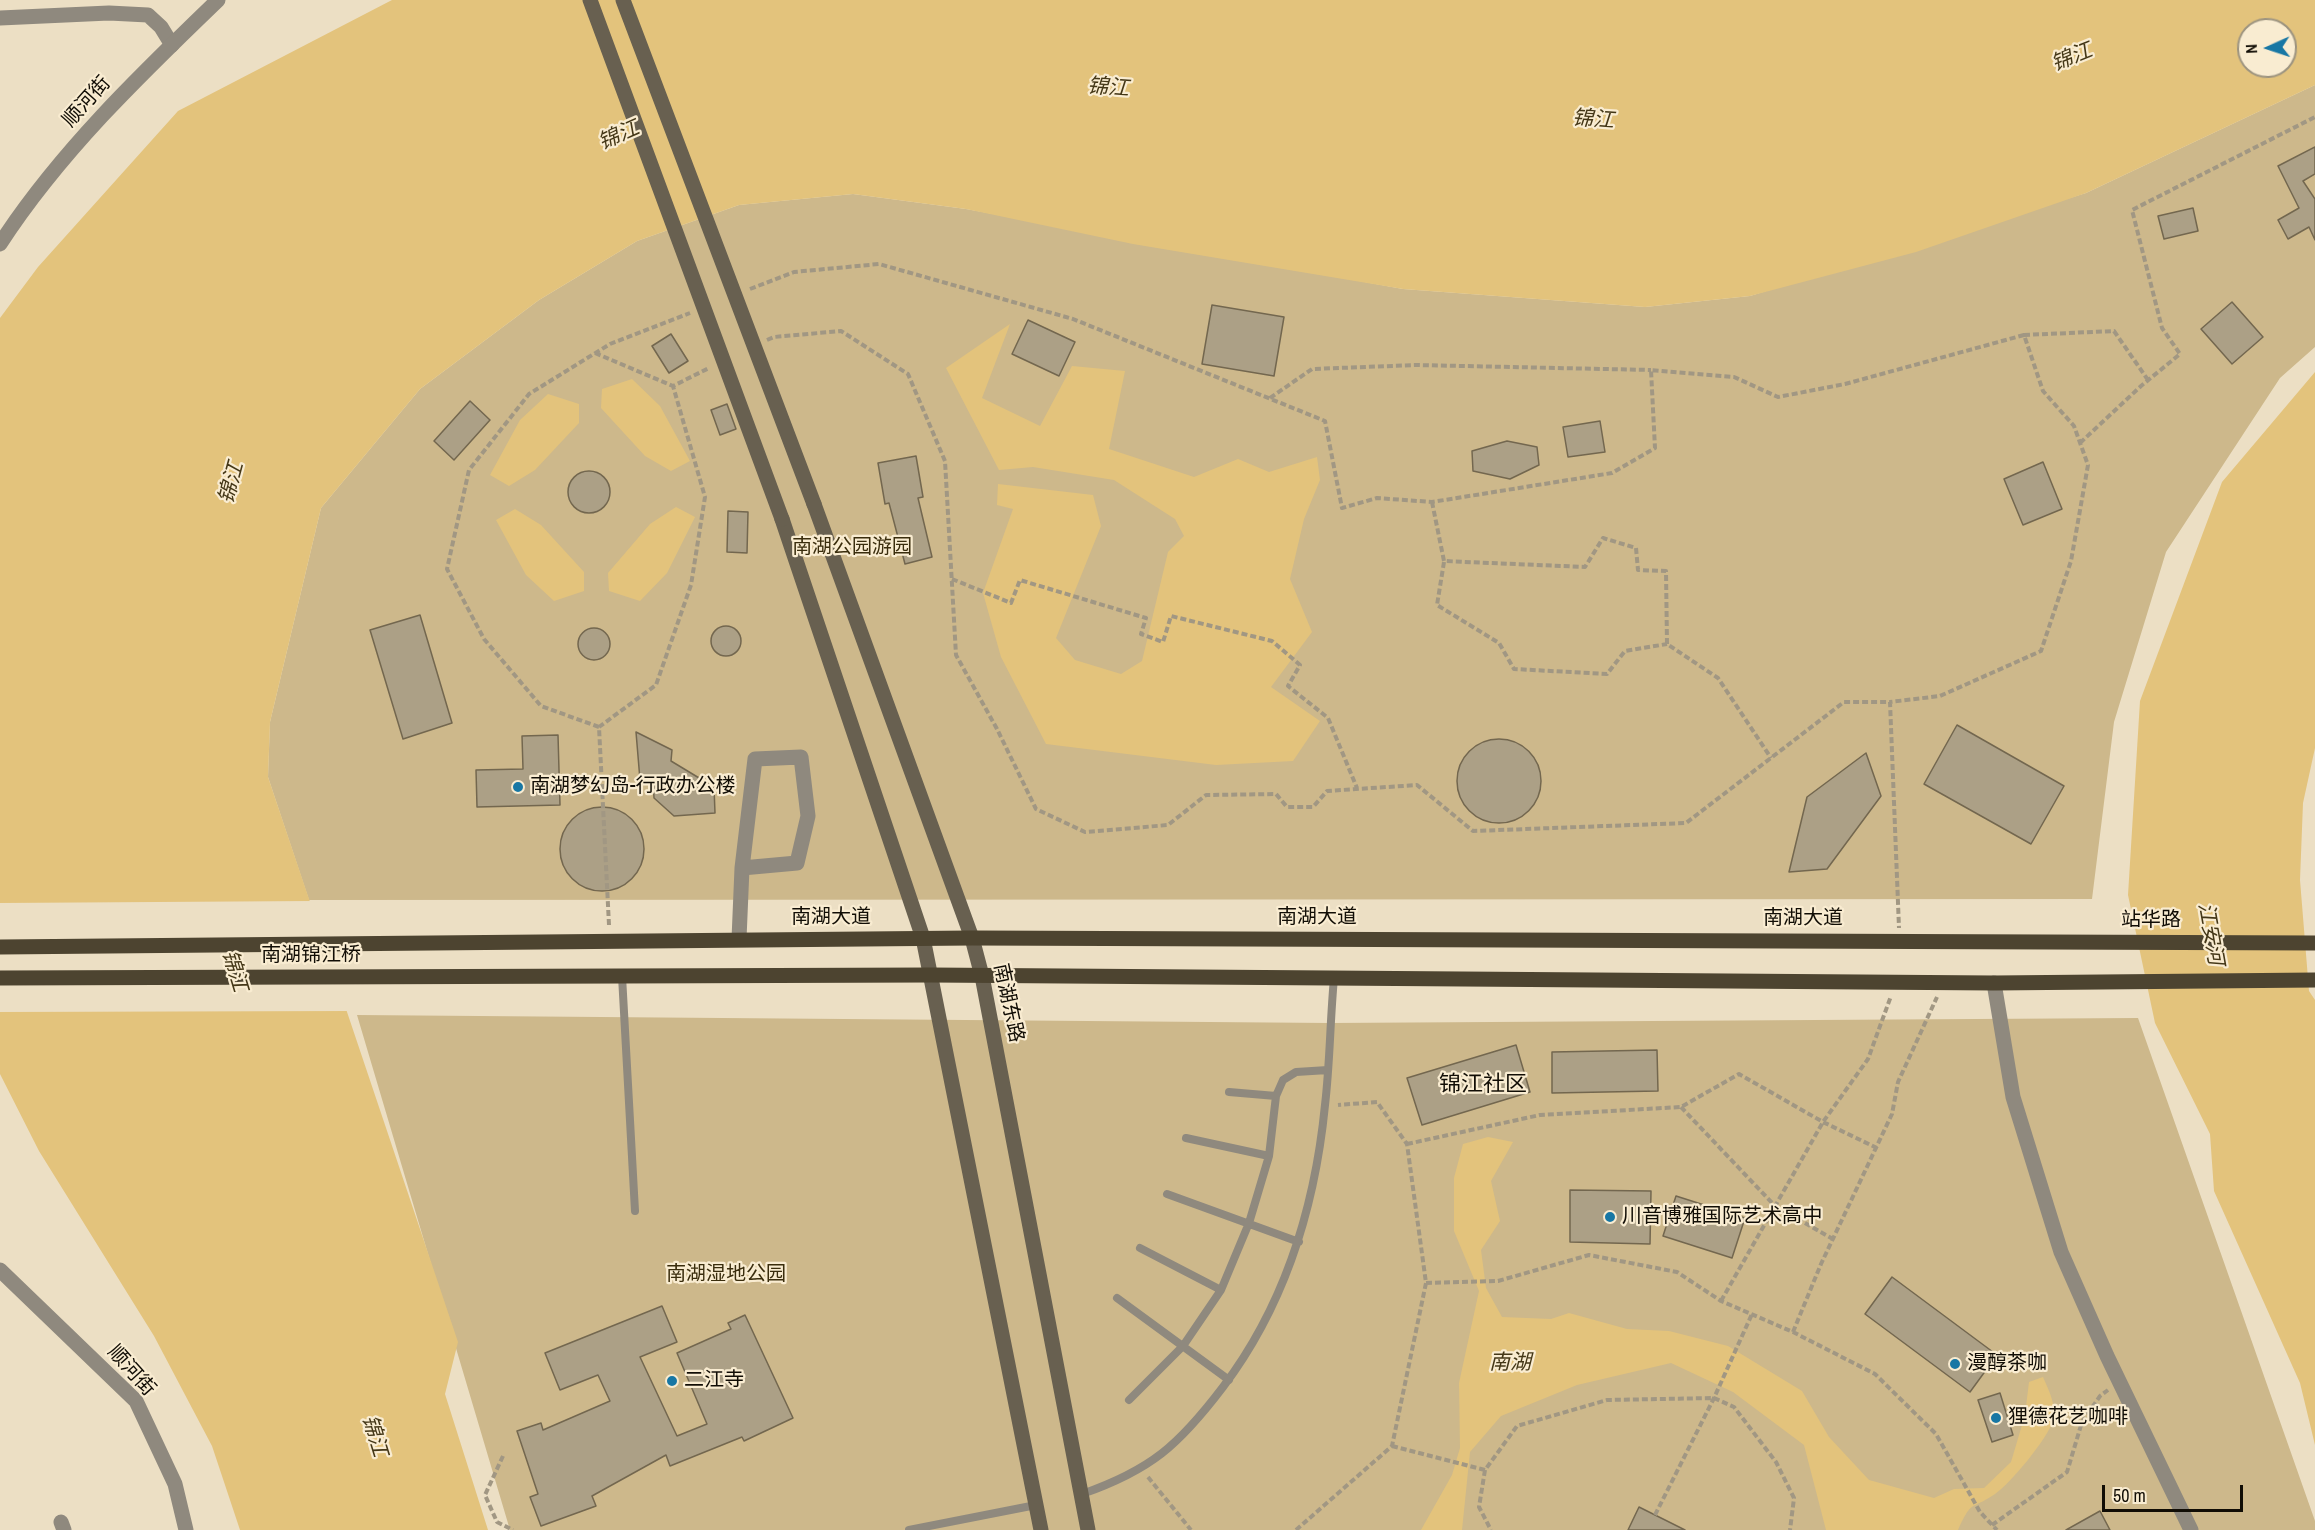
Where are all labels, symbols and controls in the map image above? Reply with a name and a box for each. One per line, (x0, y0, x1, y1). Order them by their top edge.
north arrow (2237, 18, 2297, 78)
water label: 锦江 (2048, 38, 2096, 78)
text: N (2240, 44, 2262, 54)
street label: 顺河街 (58, 72, 116, 132)
water label: 锦江 (1086, 74, 1130, 102)
water label: 锦江 (1571, 106, 1615, 134)
water label: 锦江 (595, 116, 643, 156)
water label: 锦江 (214, 459, 250, 507)
park label: 南湖公园游园 (792, 536, 912, 560)
place label: 南湖梦幻岛-行政办公楼 (530, 775, 735, 799)
marker: 南湖梦幻岛-行政办公楼 (511, 780, 525, 794)
water label: 江安河 (2192, 901, 2228, 967)
street label: 南湖大道 (791, 906, 871, 930)
street label: 南湖大道 (1277, 906, 1357, 930)
street label: 南湖大道 (1763, 907, 1843, 931)
street label: 站华路 (2121, 909, 2181, 933)
street label: 南湖锦江桥 (261, 944, 361, 968)
water label: 锦江 (216, 947, 252, 995)
street label: 南湖东路 (988, 961, 1028, 1045)
district label: 锦江社区 (1439, 1072, 1527, 1098)
place label: 川音博雅国际艺术高中 (1622, 1205, 1822, 1229)
marker: 川音博雅国际艺术高中 (1603, 1210, 1617, 1224)
park label: 南湖湿地公园 (666, 1263, 786, 1287)
street label: 顺河街 (102, 1341, 160, 1401)
water label: 南湖 (1489, 1350, 1531, 1376)
place label: 漫醇茶咖 (1967, 1352, 2047, 1376)
marker: 漫醇茶咖 (1948, 1357, 1962, 1371)
place label: 二江寺 (684, 1369, 744, 1393)
marker: 二江寺 (665, 1374, 679, 1388)
place label: 狸德花艺咖啡 (2008, 1406, 2128, 1430)
marker: 狸德花艺咖啡 (1989, 1411, 2003, 1425)
water label: 锦江 (356, 1412, 392, 1460)
scale bar (2105, 1473, 2246, 1511)
text: 50 m (2113, 1483, 2146, 1508)

